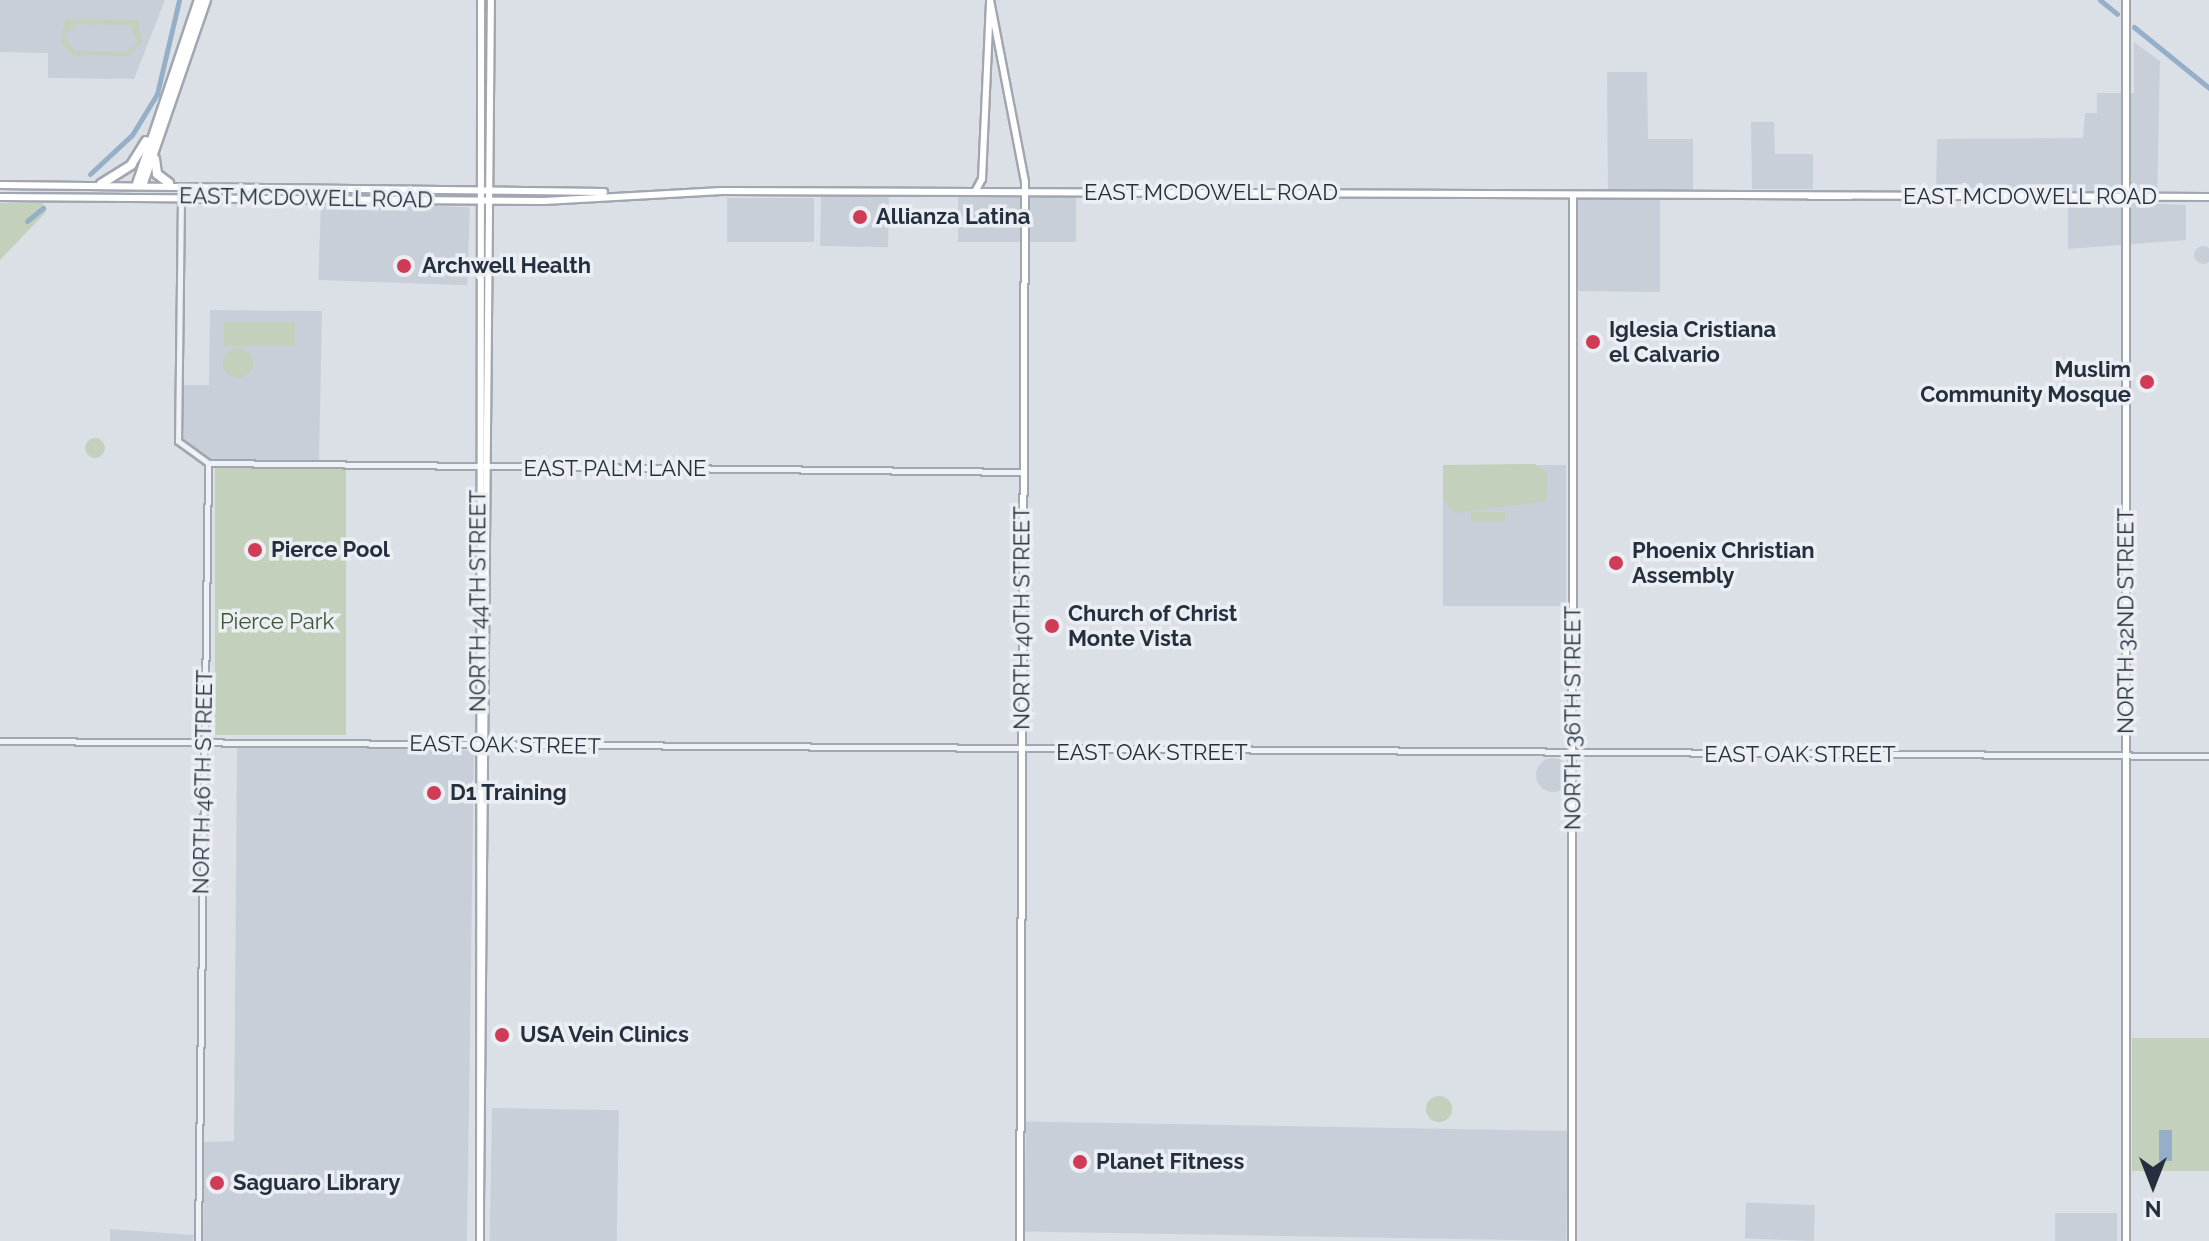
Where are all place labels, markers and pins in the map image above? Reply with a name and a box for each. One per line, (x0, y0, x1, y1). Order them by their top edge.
place label: Allianza Latina (876, 204, 1030, 230)
marker: Allianza Latina (851, 208, 869, 226)
place label: Archwell Health (422, 253, 592, 279)
marker: Archwell Health (393, 255, 415, 277)
place label: Iglesia Cristiana el Calvario (1609, 316, 1776, 368)
marker: Iglesia Cristiana el Calvario (1584, 333, 1602, 351)
place label: Muslim Community Mosque (1920, 356, 2131, 408)
marker: Muslim Community Mosque (2138, 373, 2156, 391)
place label: Pierce Pool (271, 537, 390, 563)
place label: Phoenix Christian Assembly (1632, 537, 1815, 588)
marker: Pierce Pool (246, 541, 264, 559)
marker: Phoenix Christian Assembly (1607, 554, 1625, 572)
place label: Church of Christ Monte Vista (1068, 600, 1238, 652)
marker: Church of Christ Monte Vista (1043, 617, 1061, 635)
place label: D1 Training (450, 780, 567, 806)
marker: D1 Training (425, 784, 443, 802)
place label: USA Vein Clinics (520, 1022, 690, 1048)
marker: USA Vein Clinics (491, 1024, 513, 1046)
place label: Planet Fitness (1096, 1149, 1244, 1175)
marker: Planet Fitness (1071, 1153, 1089, 1171)
place label: Saguaro Library (233, 1170, 400, 1196)
marker: Saguaro Library (208, 1174, 226, 1192)

